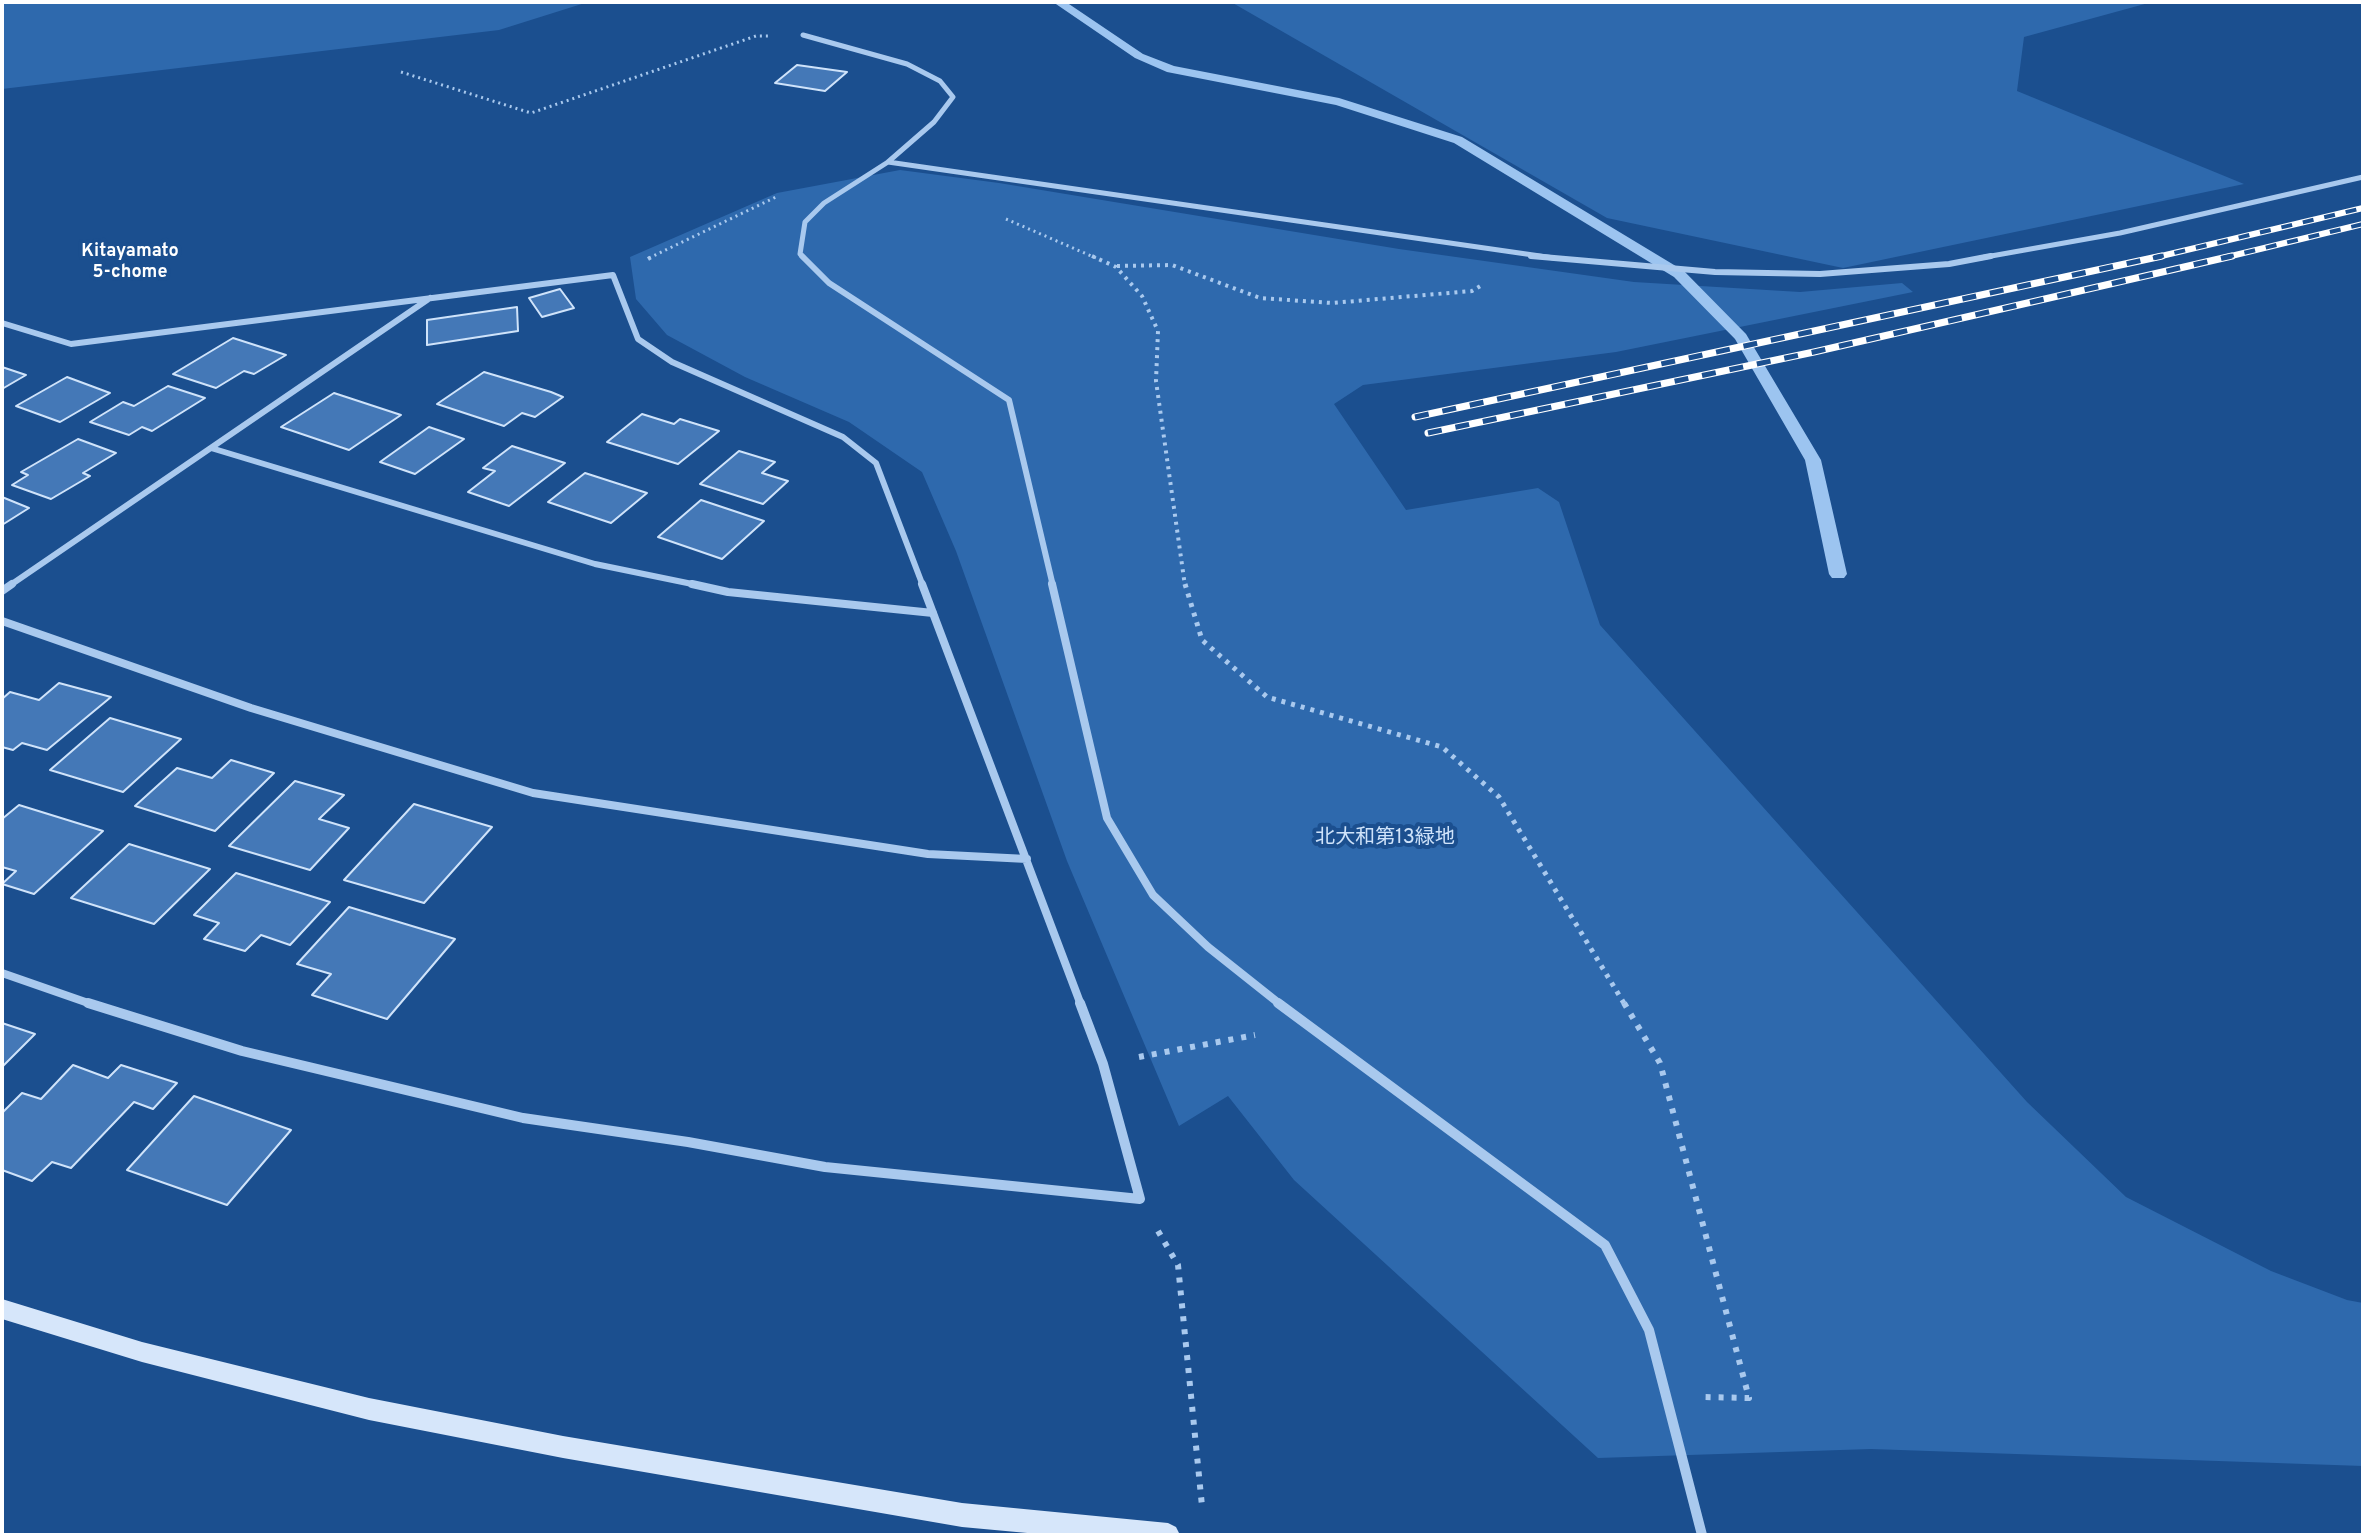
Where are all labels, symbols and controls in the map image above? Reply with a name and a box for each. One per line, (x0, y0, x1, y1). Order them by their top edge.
district label: Kitayamato 5-chome (81, 241, 179, 284)
park label: 北大和第13緑地 (1315, 827, 1455, 851)

